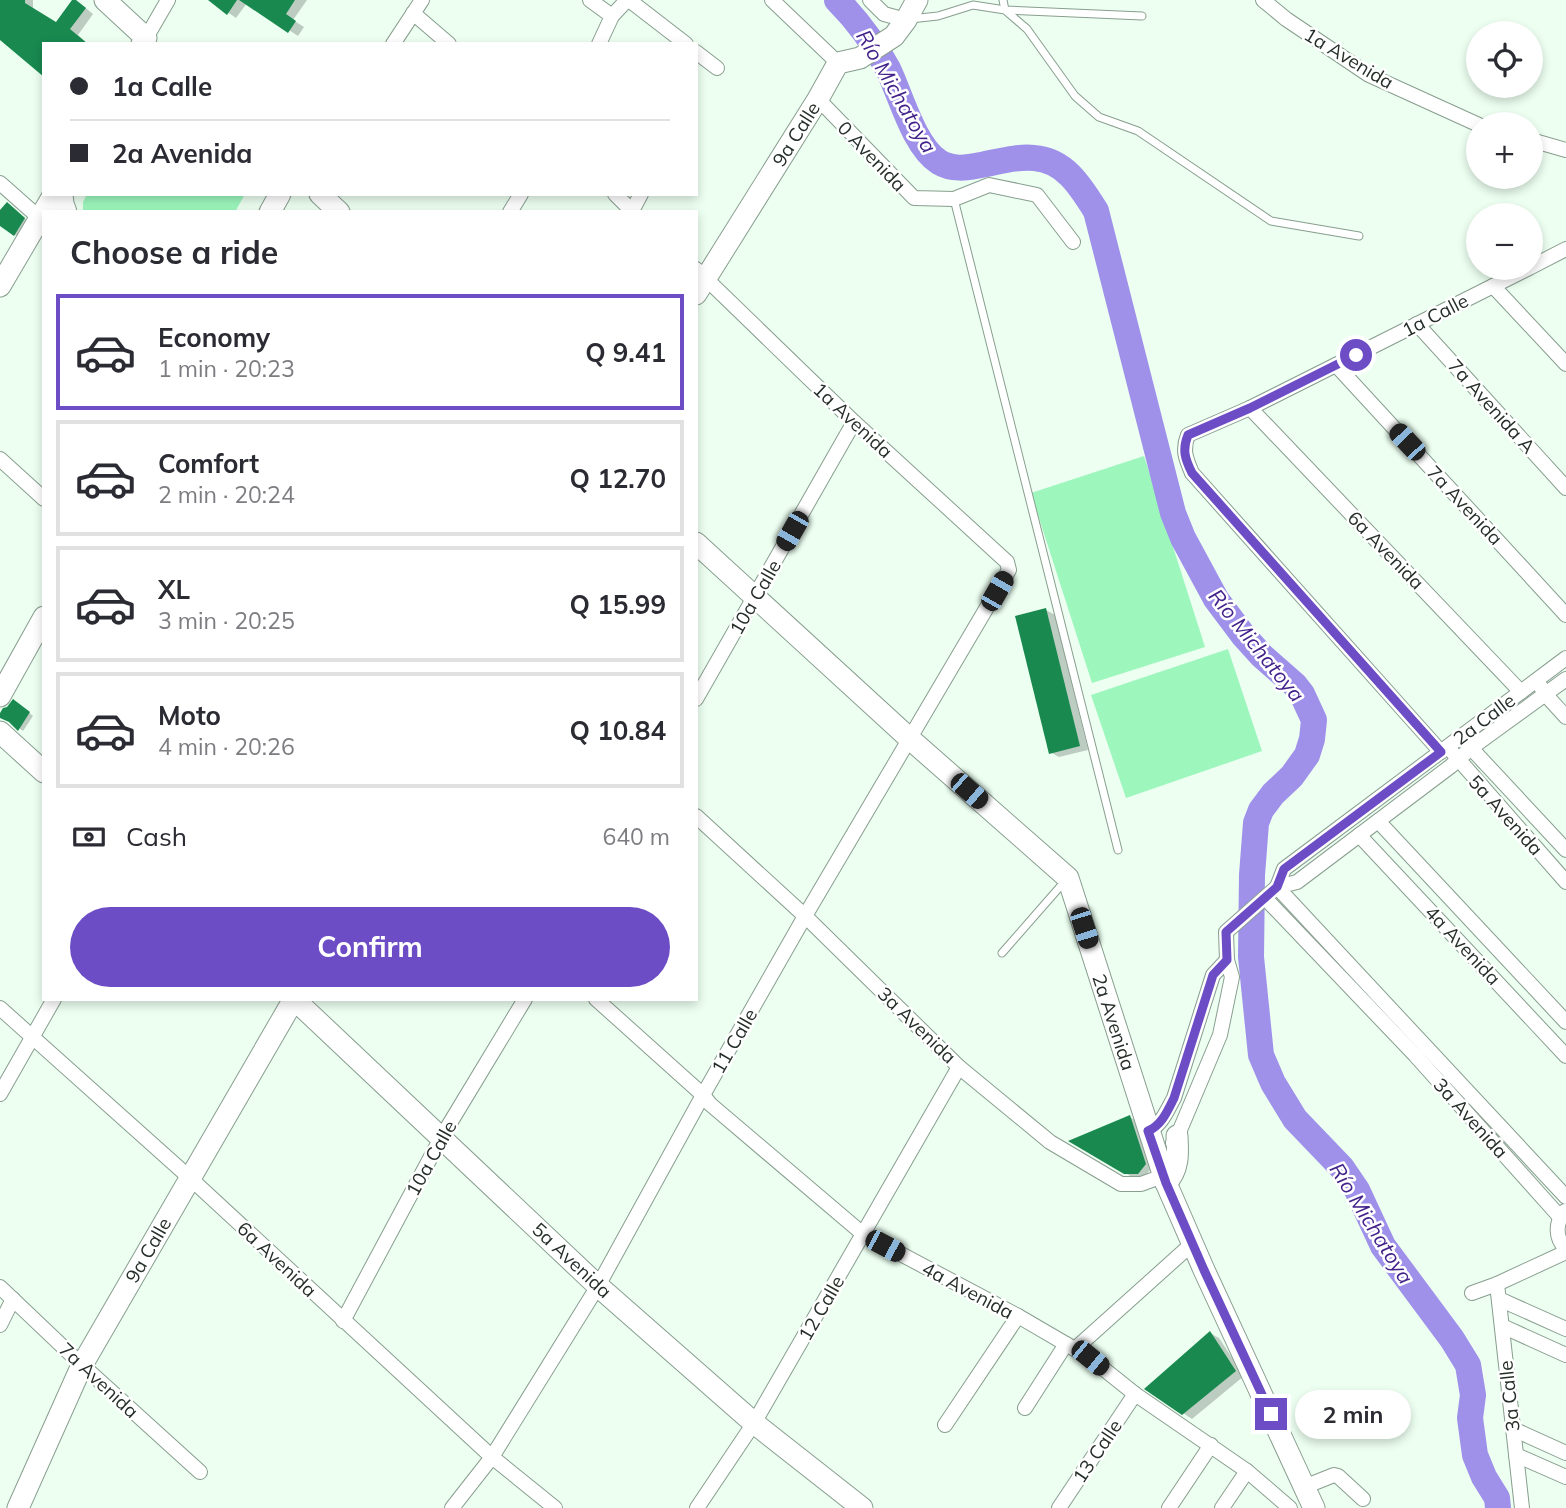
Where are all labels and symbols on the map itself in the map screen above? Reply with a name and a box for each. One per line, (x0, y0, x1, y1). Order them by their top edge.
street label: 1a Avenida (1300, 22, 1398, 94)
water label: Río Michatoya (851, 25, 943, 157)
street label: 9a Calle (767, 97, 825, 171)
street label: 0 Avenida (833, 116, 911, 196)
street label: 1a Calle (1398, 288, 1472, 342)
route start (1340, 339, 1372, 371)
street label: 7a Avenida A (1443, 354, 1541, 458)
street label: 1a Avenida (808, 377, 898, 463)
car (1385, 419, 1430, 465)
street label: 7a Avenida (1422, 460, 1508, 550)
street label: 6a Avenida (1343, 506, 1429, 594)
car (773, 508, 812, 554)
street label: 10a Calle (724, 555, 786, 639)
car (978, 568, 1017, 614)
water label: Río Michatoya (1203, 583, 1311, 707)
street label: 2a Calle (1448, 688, 1520, 750)
car (947, 769, 992, 813)
street label: 5a Avenida (1464, 770, 1548, 860)
street label: 4a Avenida (1420, 900, 1506, 990)
car (1068, 905, 1101, 951)
street label: 2a Avenida (1087, 971, 1141, 1073)
street label: 3a Avenida (873, 982, 961, 1068)
street label: 11 Calle (706, 1004, 762, 1078)
street label: 3a Avenida (1429, 1073, 1513, 1163)
street label: 10a Calle (400, 1116, 462, 1200)
water label: Río Michatoya (1324, 1158, 1420, 1288)
street label: 9a Calle (120, 1213, 176, 1287)
street label: 6a Avenida (232, 1216, 322, 1302)
street label: 5a Avenida (527, 1217, 617, 1303)
car (862, 1227, 909, 1265)
street label: 4a Avenida (918, 1256, 1018, 1324)
street label: 12 Calle (793, 1271, 849, 1345)
street label: 7a Avenida (54, 1337, 144, 1423)
car (1068, 1337, 1113, 1379)
street label: 3a Calle (1493, 1359, 1525, 1433)
callout: 2 min (1296, 1390, 1411, 1438)
route end (1255, 1398, 1287, 1430)
street label: 13 Calle (1067, 1415, 1127, 1487)

